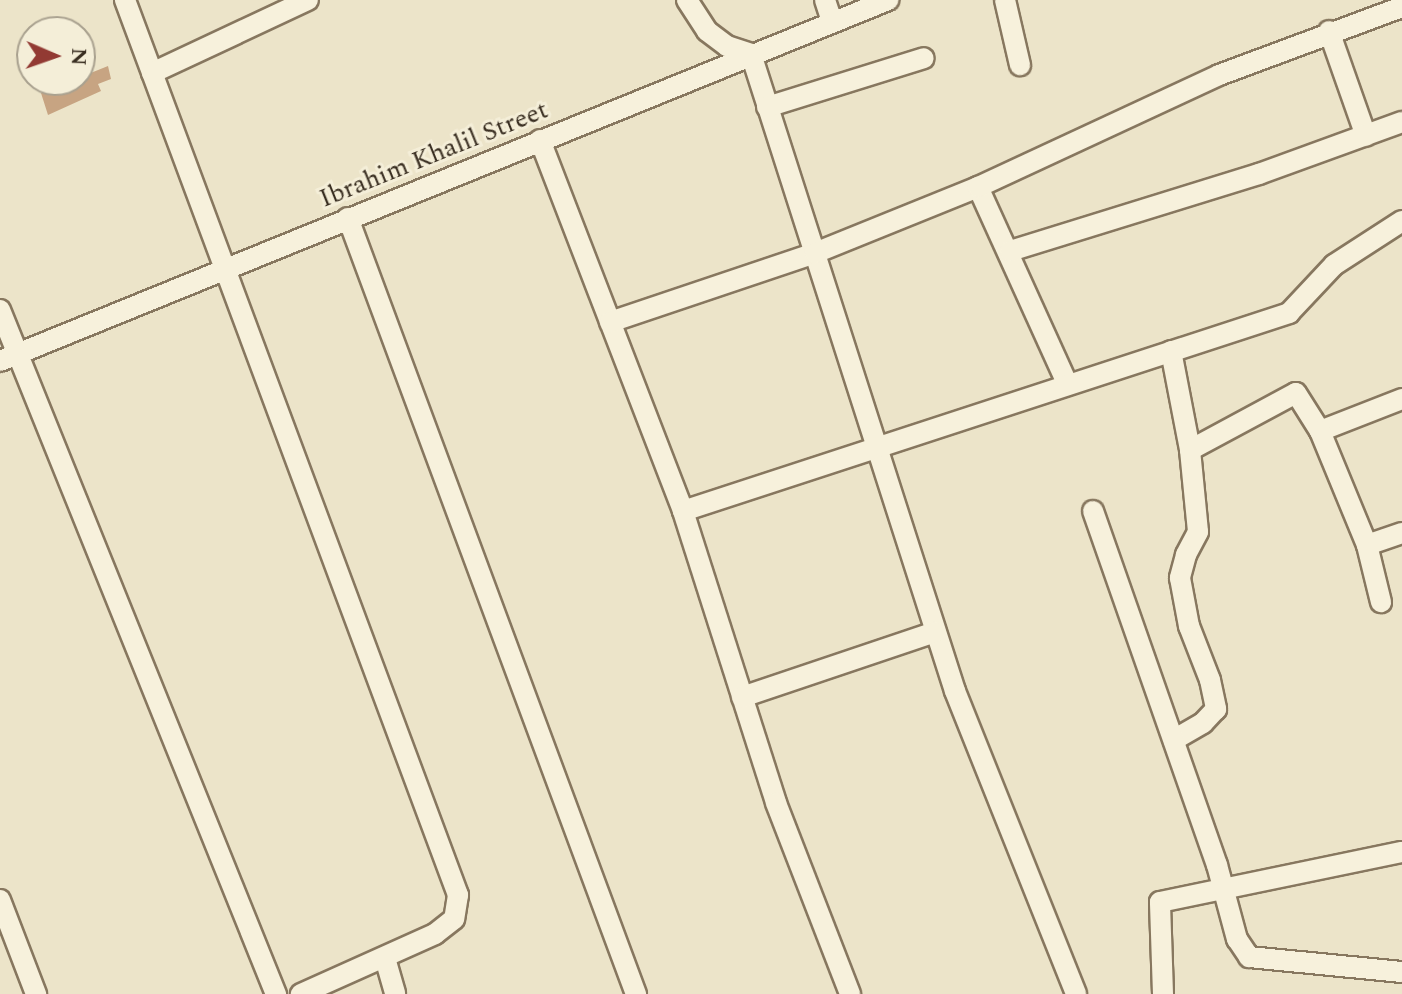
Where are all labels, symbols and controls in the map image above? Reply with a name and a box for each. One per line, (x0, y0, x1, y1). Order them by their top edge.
north arrow (16, 16, 96, 96)
text: N (62, 47, 95, 66)
street label: Ibrahim Khalil Street (315, 95, 553, 215)

